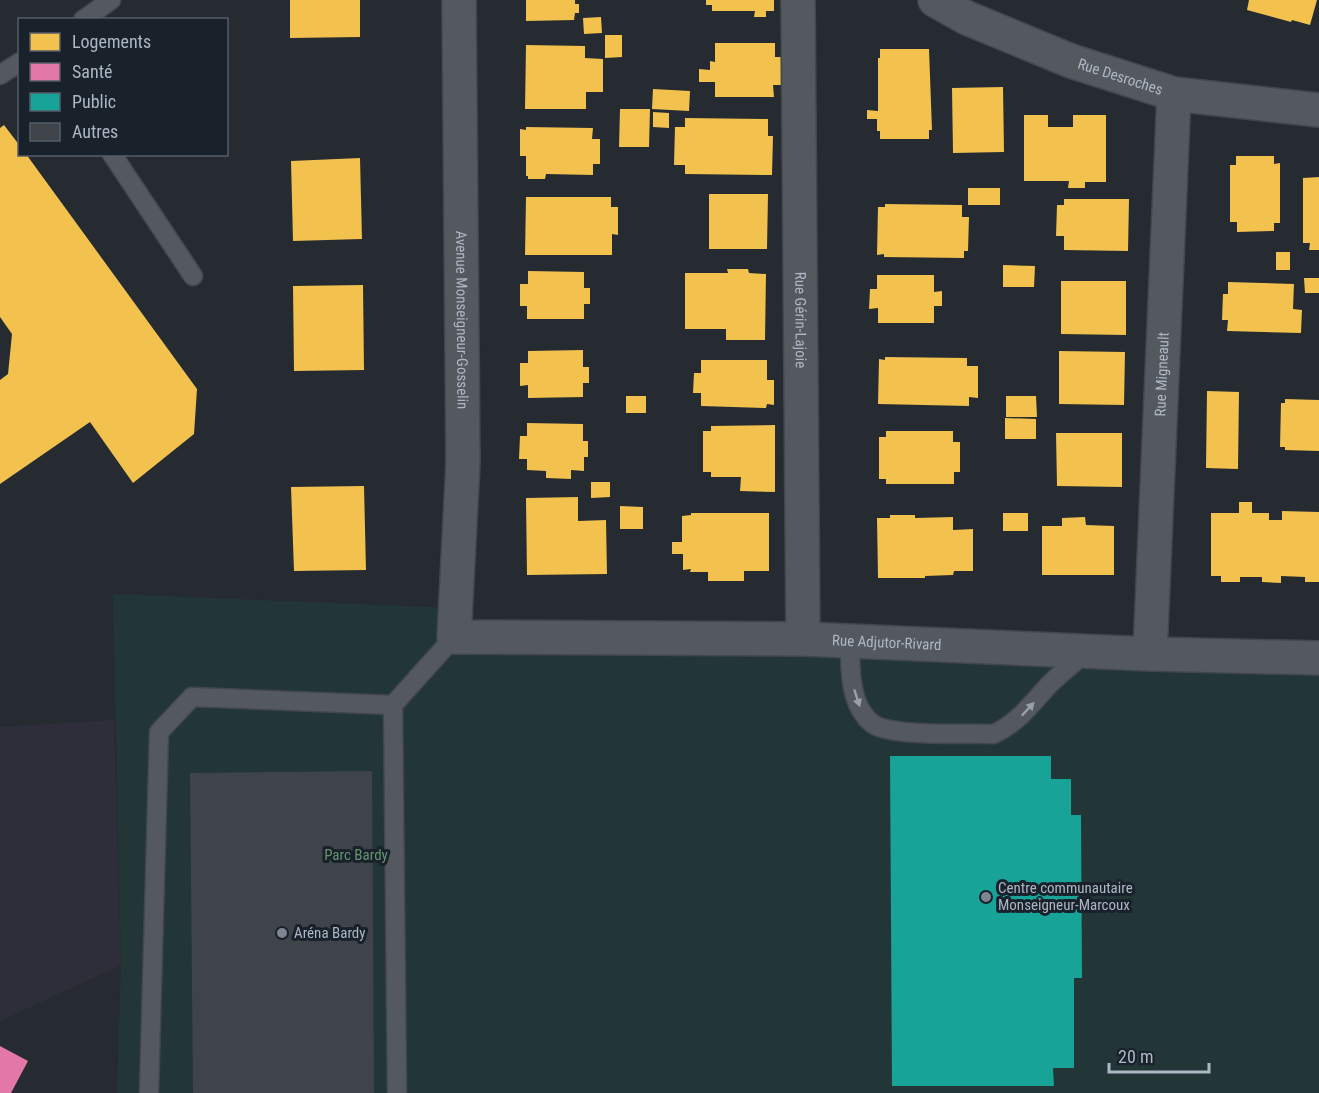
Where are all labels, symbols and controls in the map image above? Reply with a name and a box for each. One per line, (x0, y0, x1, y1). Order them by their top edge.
legend (18, 18, 228, 156)
text: Logements (72, 31, 151, 52)
street label: Rue Desroches (1076, 55, 1165, 99)
text: Santé (72, 61, 112, 82)
text: Public (72, 91, 116, 112)
text: Autres (72, 121, 118, 142)
street label: Avenue Monseigneur-Gosselin (452, 231, 472, 409)
street label: Rue Gérin-Lajoie (791, 272, 810, 368)
street label: Rue Migneault (1151, 332, 1173, 417)
street label: Rue Adjutor-Rivard (832, 631, 942, 654)
one-way arrow (853, 690, 863, 708)
one-way arrow (1021, 701, 1035, 716)
park label: Parc Bardy (324, 846, 388, 864)
place label: Centre communautaire Monseigneur-Marcoux (998, 879, 1133, 914)
marker: Centre communautaire Monseigneur-Marcoux (979, 890, 993, 904)
place label: Aréna Bardy (294, 924, 366, 942)
marker: Aréna Bardy (275, 926, 289, 940)
scale bar (1109, 1036, 1210, 1074)
text: 20 m (1118, 1046, 1153, 1067)

